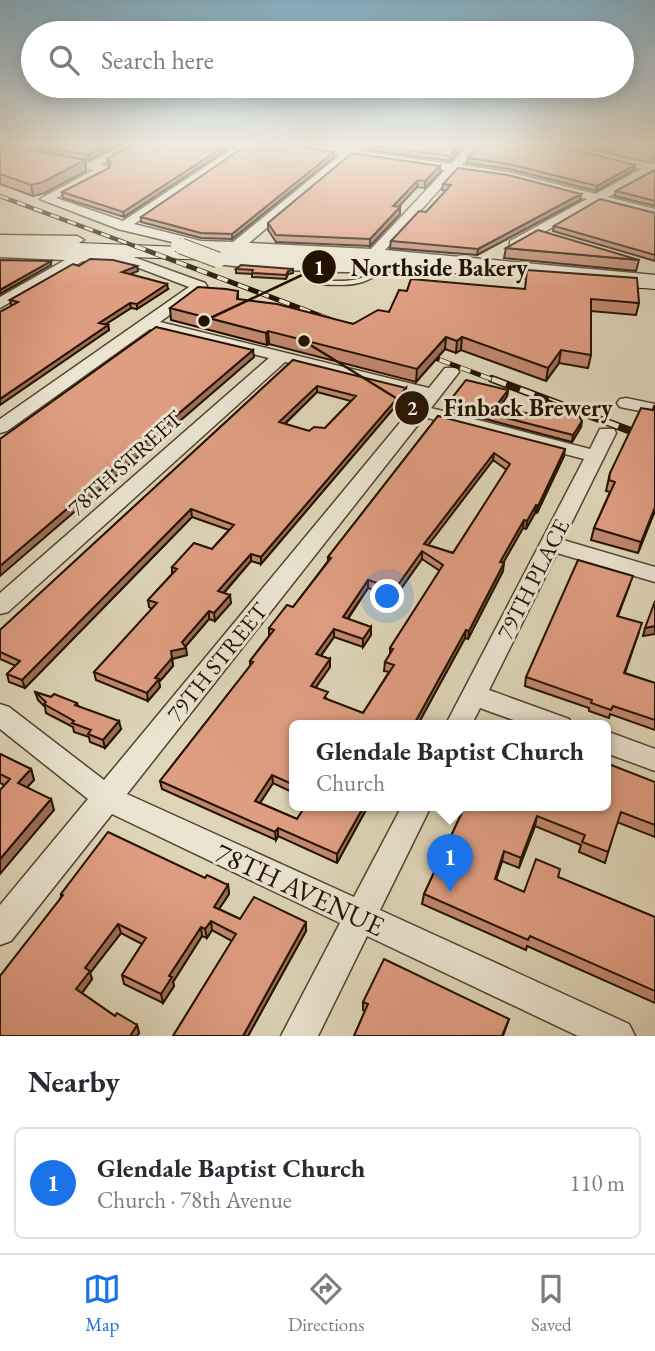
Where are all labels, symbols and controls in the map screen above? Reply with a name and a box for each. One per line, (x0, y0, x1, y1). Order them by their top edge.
search box (21, 21, 634, 98)
icon: search (45, 41, 83, 79)
text: Search here (101, 43, 214, 77)
callout: Northside Bakery (302, 245, 542, 290)
text: Northside Bakery (350, 252, 528, 284)
text: 1 (313, 254, 325, 281)
callout: Finback Brewery (395, 385, 627, 430)
text: Finback Brewery (444, 392, 613, 424)
text: 2 (406, 394, 418, 421)
street label: 78TH STREET (61, 403, 189, 523)
street label: 79TH PLACE (490, 514, 576, 644)
your location (370, 579, 404, 613)
street label: 79TH STREET (160, 596, 275, 728)
popup (289, 720, 611, 811)
text: Glendale Baptist Church (316, 734, 584, 768)
text: Church (316, 768, 385, 798)
street label: 78TH AVENUE (210, 834, 391, 944)
pin: 1 (427, 834, 473, 892)
text: Nearby (28, 1062, 120, 1101)
text: Glendale Baptist Church (97, 1151, 365, 1185)
text: 1 (47, 1168, 59, 1198)
text: 110 m (569, 1168, 625, 1198)
text: Church · 78th Avenue (97, 1185, 292, 1215)
tab: Map (83, 1270, 121, 1337)
tab: Directions (288, 1270, 364, 1337)
tab: Saved (531, 1270, 572, 1337)

